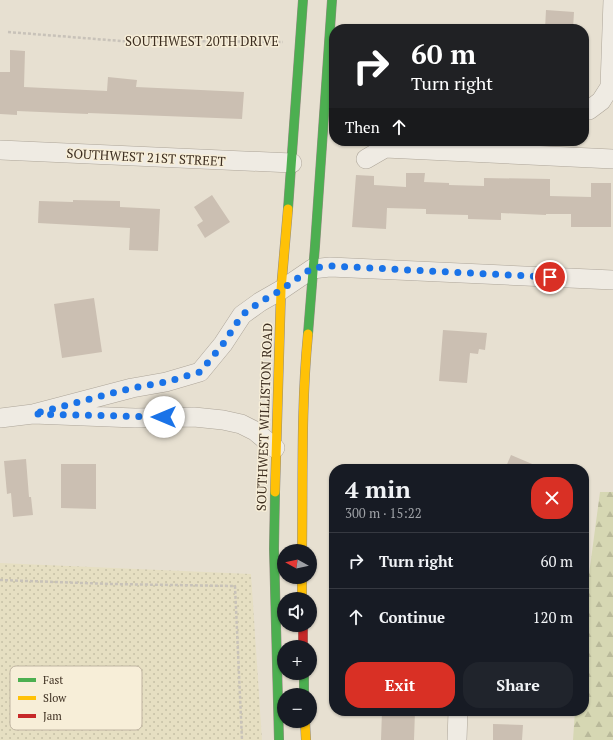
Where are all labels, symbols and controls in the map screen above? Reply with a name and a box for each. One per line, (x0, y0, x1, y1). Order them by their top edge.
street label: SOUTHWEST 20TH DRIVE (125, 32, 279, 50)
text: 60 m (411, 35, 476, 72)
icon: right (345, 40, 397, 92)
text: Turn right (411, 71, 493, 95)
icon: ahead (388, 116, 410, 138)
text: Then (345, 117, 380, 137)
street label: SOUTHWEST 21ST STREET (66, 144, 226, 170)
pin (533, 260, 567, 294)
icon: arrive (539, 266, 561, 288)
street label: SOUTHWEST WILLISTON ROAD (252, 323, 276, 511)
position arrow (143, 396, 185, 438)
text: 4 min (345, 473, 411, 505)
button: close (531, 477, 573, 519)
text: 300 m · 15:22 (345, 504, 422, 522)
north arrow (277, 544, 317, 584)
map controls (277, 544, 317, 728)
icon: right (345, 550, 367, 572)
text: Turn right (379, 551, 454, 571)
text: 60 m (540, 551, 573, 571)
button: sound (277, 592, 317, 632)
icon: ahead (345, 606, 367, 628)
text: Continue (379, 607, 445, 627)
text: 120 m (532, 607, 573, 627)
button: + (277, 640, 317, 680)
button: Exit (345, 662, 455, 708)
button: Share (463, 662, 573, 708)
legend (10, 666, 142, 730)
text: Fast (43, 673, 63, 687)
button: − (277, 688, 317, 728)
text: Slow (43, 691, 67, 705)
text: Jam (43, 709, 62, 723)

